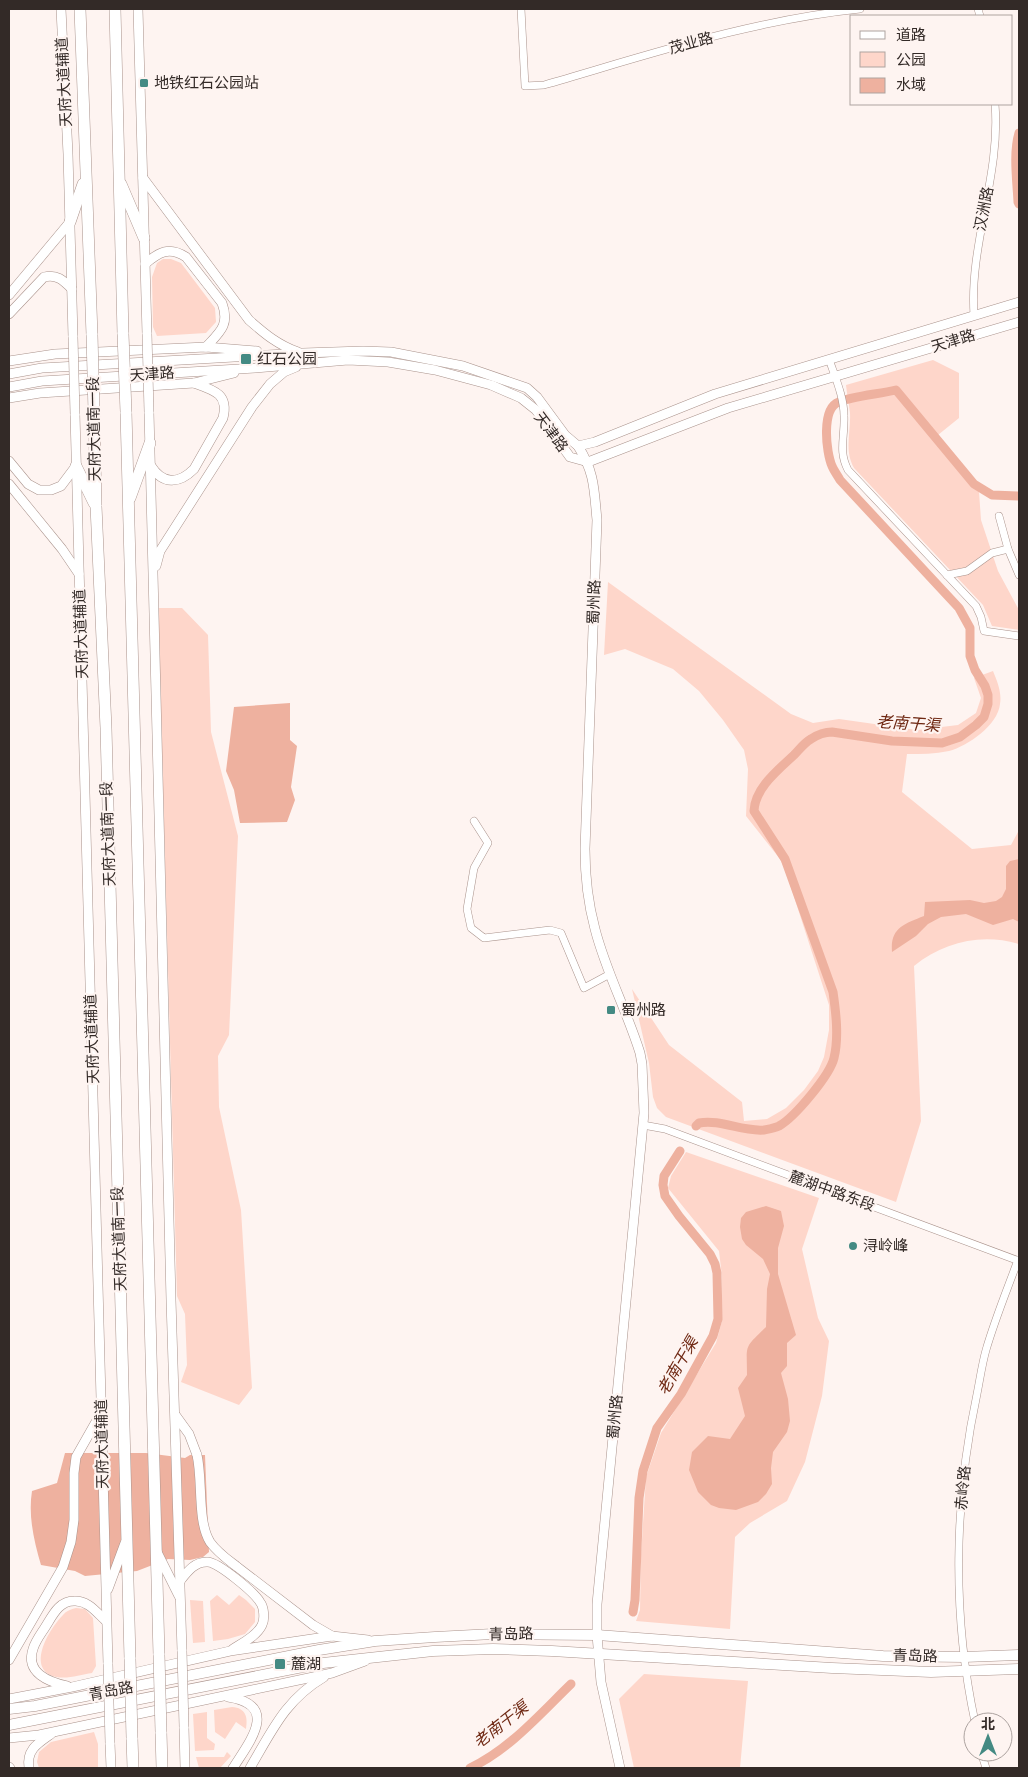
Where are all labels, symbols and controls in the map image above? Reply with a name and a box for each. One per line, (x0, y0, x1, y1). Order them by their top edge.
legend (850, 15, 1013, 105)
text: 道路 (896, 26, 926, 44)
street label: 茂业路 (667, 28, 715, 58)
street label: 天府大道辅道 (53, 37, 75, 127)
text: 公园 (896, 51, 926, 69)
place label: 地铁红石公园站 (154, 74, 259, 92)
text: 水域 (896, 76, 926, 94)
marker: 地铁红石公园站 (138, 77, 150, 89)
street label: 汉洲路 (971, 185, 997, 233)
street label: 天津路 (929, 326, 977, 356)
place label: 红石公园 (257, 350, 317, 368)
marker: 红石公园 (239, 352, 253, 366)
street label: 天津路 (129, 363, 175, 385)
street label: 天府大道南一段 (84, 376, 104, 482)
street label: 天津路 (530, 409, 572, 455)
street label: 蜀州路 (584, 579, 604, 625)
street label: 天府大道辅道 (70, 589, 92, 679)
water label: 老南干渠 (875, 712, 943, 736)
street label: 天府大道南一段 (97, 781, 119, 887)
street label: 天府大道辅道 (81, 994, 103, 1084)
place label: 蜀州路 (621, 1001, 666, 1019)
marker: 蜀州路 (605, 1004, 617, 1016)
street label: 麓湖中路东段 (787, 1167, 877, 1215)
street label: 天府大道南一段 (108, 1186, 130, 1292)
place label: 浔岭峰 (863, 1237, 908, 1255)
marker: 浔岭峰 (847, 1240, 859, 1252)
water label: 老南干渠 (653, 1332, 704, 1399)
street label: 蜀州路 (604, 1394, 626, 1440)
street label: 天府大道辅道 (92, 1399, 112, 1489)
street label: 赤岭路 (952, 1465, 974, 1511)
street label: 青岛路 (488, 1625, 534, 1643)
street label: 青岛路 (892, 1647, 938, 1665)
place label: 麓湖 (291, 1655, 321, 1673)
marker: 麓湖 (273, 1657, 287, 1671)
street label: 青岛路 (87, 1678, 135, 1704)
water label: 老南干渠 (470, 1696, 534, 1753)
north arrow (963, 1712, 1013, 1762)
text: 北 (981, 1716, 995, 1733)

